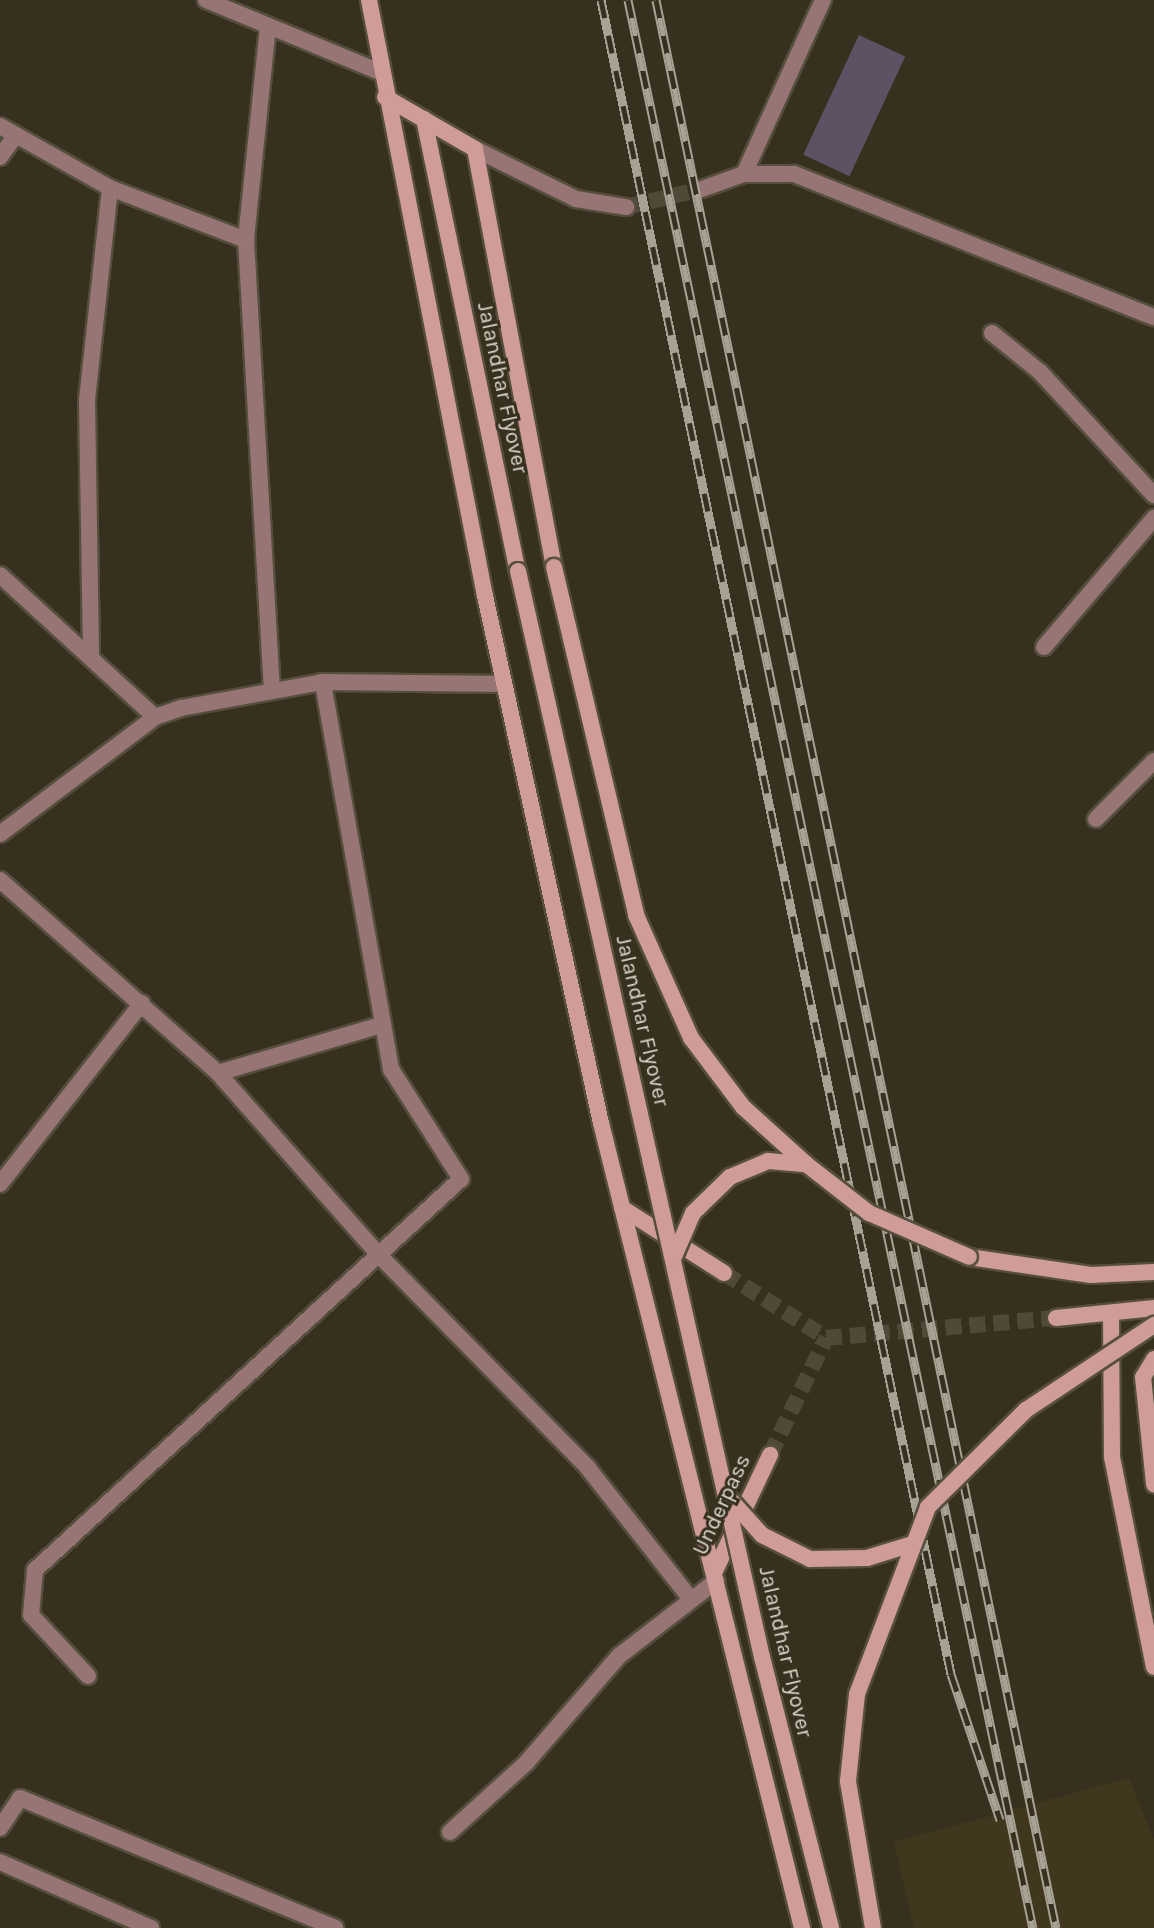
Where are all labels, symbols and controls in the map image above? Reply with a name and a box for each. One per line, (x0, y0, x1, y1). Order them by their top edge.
street label: Jalandhar Flyover (471, 300, 533, 476)
street label: Jalandhar Flyover (610, 933, 674, 1109)
street label: Underpass (687, 1450, 757, 1560)
street label: Jalandhar Flyover (753, 1564, 817, 1740)

